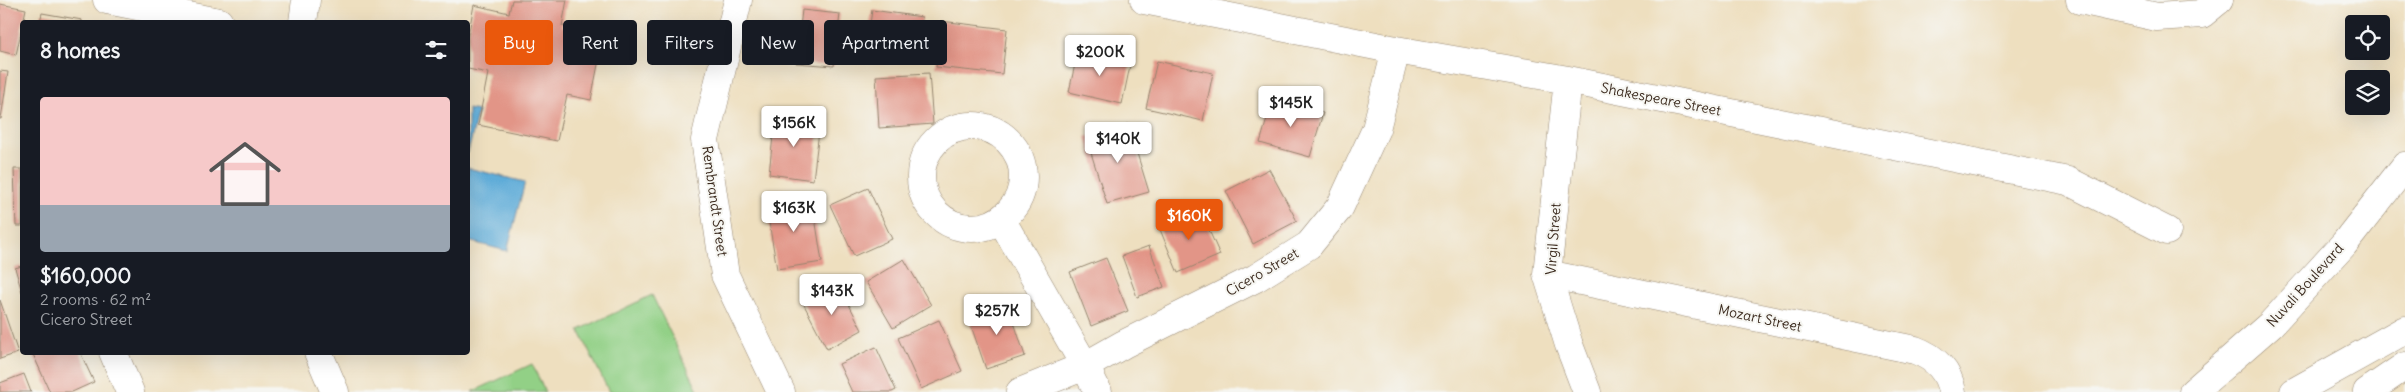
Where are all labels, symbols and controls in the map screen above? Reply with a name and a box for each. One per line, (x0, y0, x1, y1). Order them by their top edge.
map controls (2345, 15, 2390, 115)
button: locate (2345, 15, 2390, 60)
chip: Buy (485, 20, 553, 65)
chip: Rent (563, 20, 637, 65)
chip: Filters (647, 20, 732, 65)
chip: New (742, 20, 814, 65)
chip: Apartment (824, 20, 947, 65)
pin: $200K (1065, 34, 1135, 77)
icon: filters (422, 36, 450, 64)
text: 8 homes (40, 37, 120, 64)
text: $200K (1076, 41, 1124, 61)
button: layers (2345, 70, 2390, 115)
street label: Shakespeare Street (1599, 79, 1723, 120)
pin: $145K (1256, 86, 1326, 128)
text: $145K (1269, 92, 1313, 112)
pin: $156K (759, 106, 829, 148)
text: $156K (772, 112, 816, 132)
pin: $140K (1083, 121, 1153, 164)
text: $140K (1096, 128, 1140, 148)
icon: home (200, 129, 290, 219)
street label: Rembrandt Street (698, 145, 732, 258)
pin: $163K (759, 190, 829, 233)
text: $163K (772, 197, 816, 217)
pin: $160K (1154, 198, 1224, 241)
street label: Virgil Street (1542, 202, 1565, 276)
text: $160K (1167, 205, 1211, 225)
street label: Nuvali Boulevard (2263, 239, 2347, 331)
street label: Cicero Street (1222, 244, 1302, 300)
text: $160,000 (40, 262, 131, 289)
pin: $143K (797, 274, 867, 316)
text: $143K (810, 280, 854, 300)
text: 2 rooms · 62 m² (40, 289, 151, 309)
pin: $257K (962, 294, 1032, 336)
text: $257K (975, 300, 1019, 320)
street label: Mozart Street (1717, 300, 1804, 336)
text: Cicero Street (40, 309, 132, 329)

